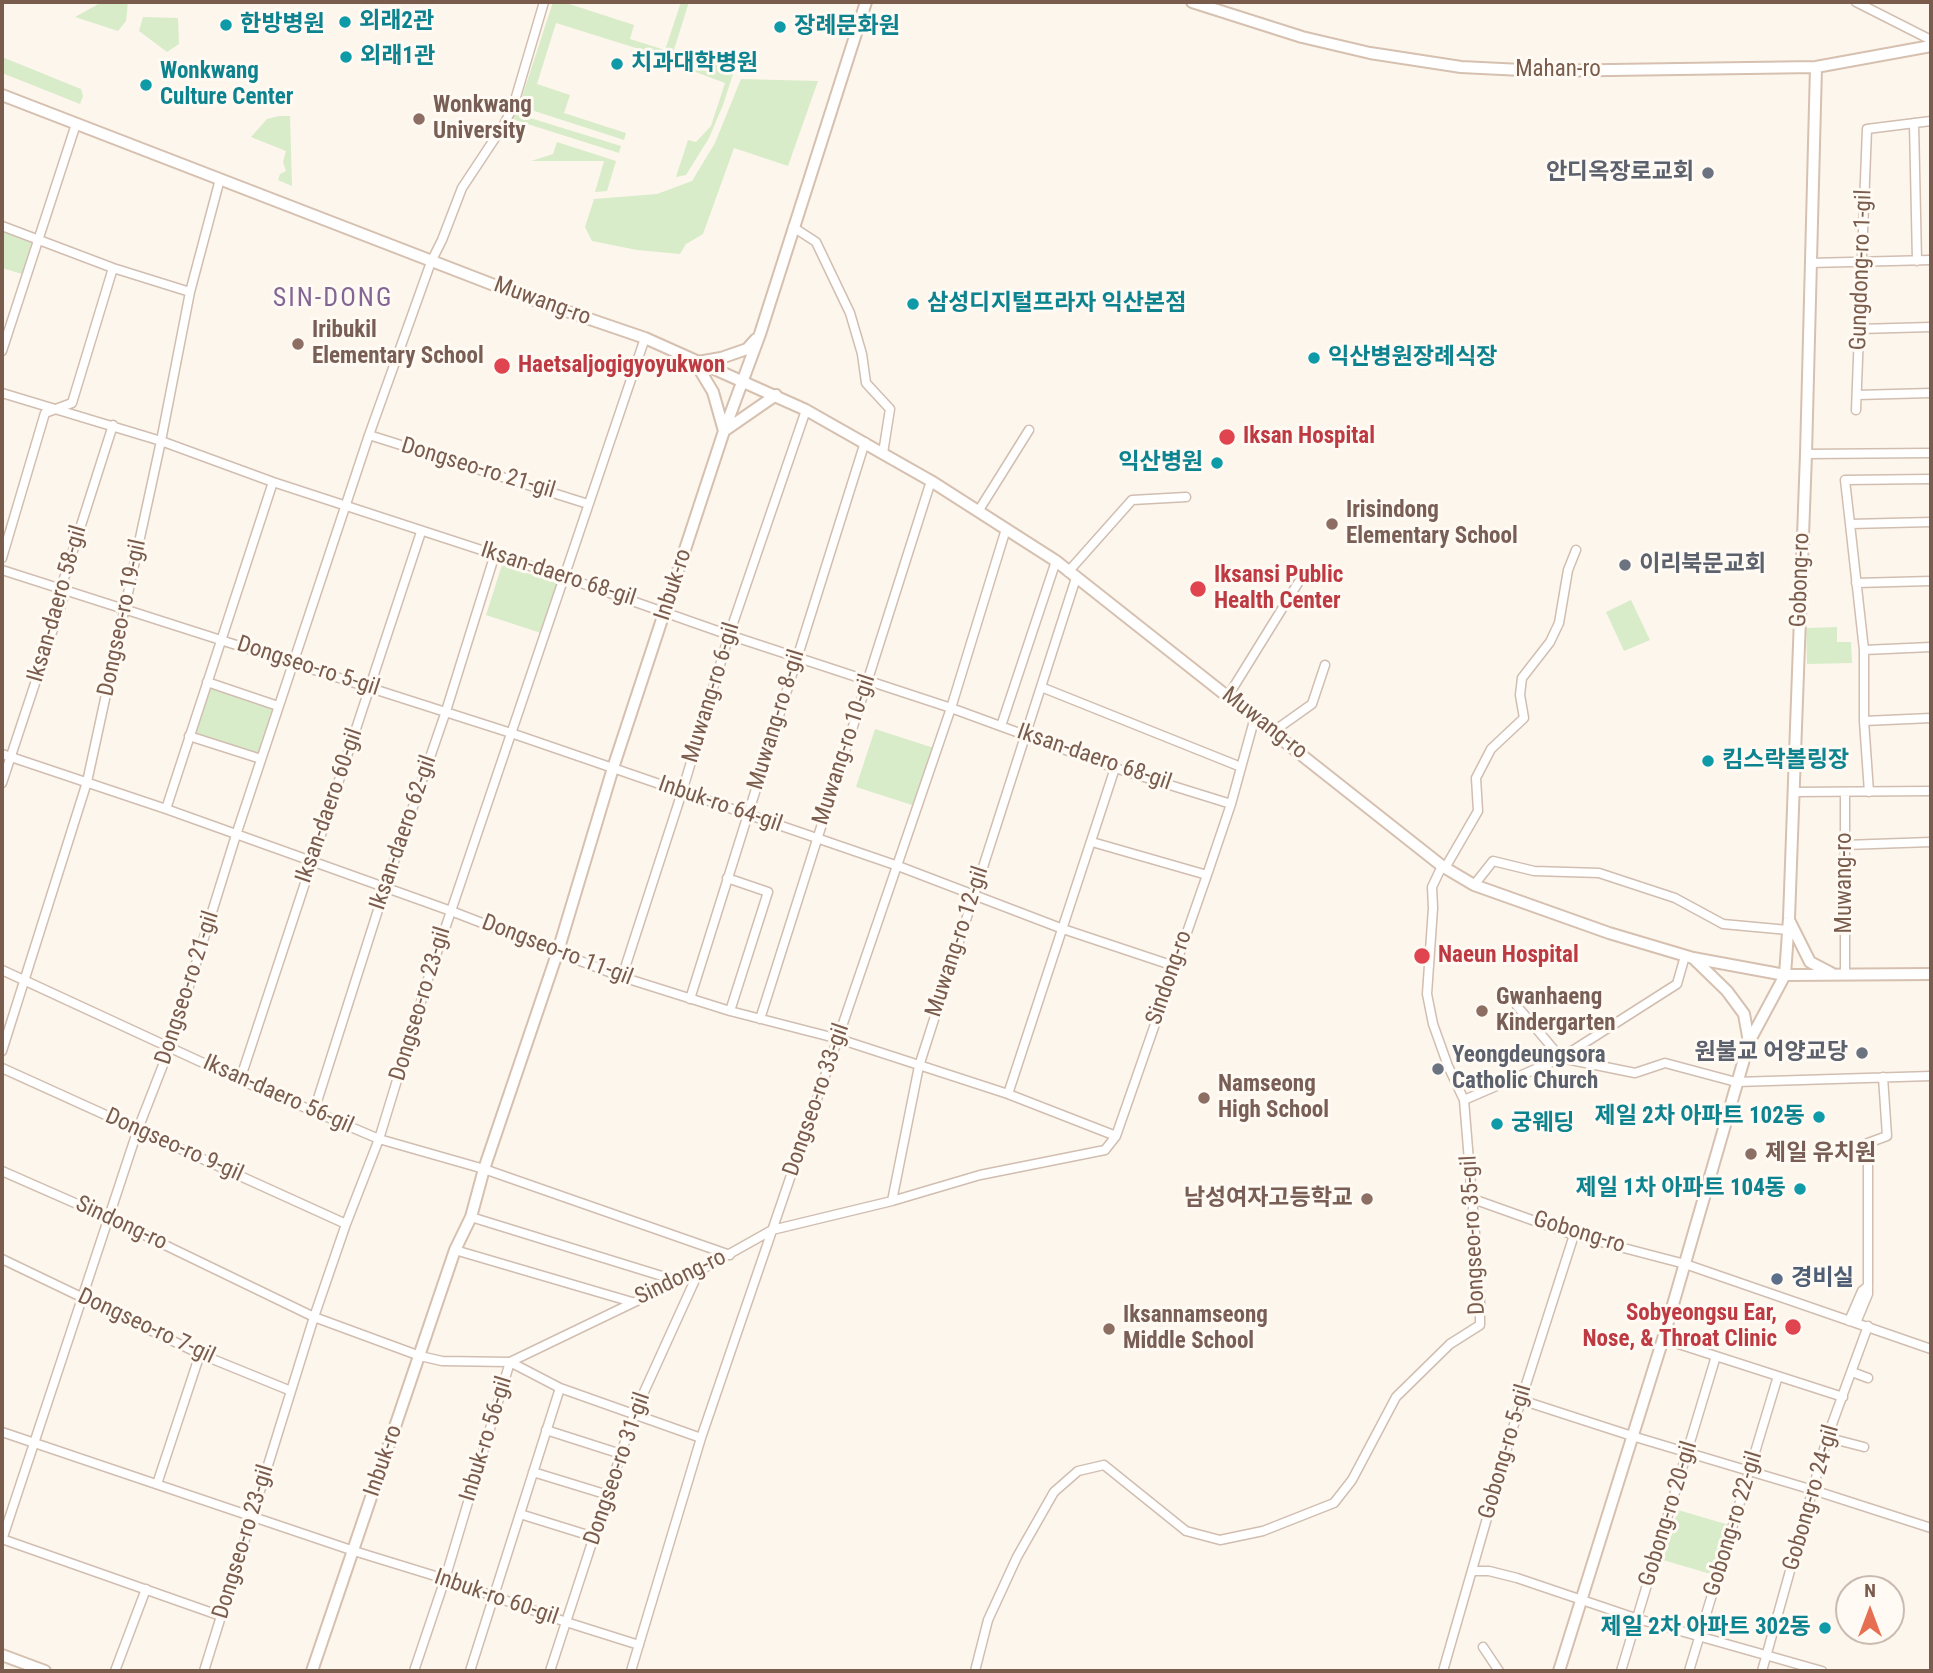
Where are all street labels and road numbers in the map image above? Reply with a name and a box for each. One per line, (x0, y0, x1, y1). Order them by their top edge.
street label: Mahan-ro (1515, 56, 1601, 84)
street label: Gungdong-ro 1-gil (1845, 189, 1879, 351)
street label: Muwang-ro (490, 272, 594, 332)
street label: Dongseo-ro 21-gil (398, 432, 558, 506)
street label: Iksan-daero 58-gil (22, 523, 94, 685)
street label: Gobong-ro (1786, 532, 1816, 628)
street label: Dongseo-ro 19-gil (93, 537, 153, 699)
street label: Iksan-daero 68-gil (477, 537, 639, 613)
street label: Inbuk-ro (649, 546, 699, 624)
street label: Muwang-ro 6-gil (678, 620, 746, 766)
street label: Dongseo-ro 5-gil (233, 631, 383, 703)
street label: Muwang-ro 8-gil (743, 647, 811, 793)
street label: Muwang-ro 10-gil (808, 671, 882, 829)
street label: Muwang-ro (1216, 682, 1312, 766)
street label: Iksan-daero 68-gil (1013, 719, 1175, 797)
street label: Iksan-daero 60-gil (291, 725, 369, 887)
street label: Iksan-daero 62-gil (365, 752, 443, 914)
street label: Inbuk-ro 64-gil (654, 771, 786, 839)
street label: Muwang-ro (1831, 833, 1859, 933)
street label: Muwang-ro 12-gil (921, 863, 995, 1021)
street label: Dongseo-ro 21-gil (150, 908, 226, 1068)
street label: Dongseo-ro 11-gil (478, 910, 636, 992)
street label: Dongseo-ro 23-gil (384, 924, 458, 1084)
street label: Sindong-ro (1141, 927, 1199, 1029)
street label: Dongseo-ro 33-gil (778, 1020, 856, 1180)
street label: Iksan-daero 56-gil (199, 1050, 357, 1140)
street label: Dongseo-ro 9-gil (101, 1103, 247, 1189)
street label: Dongseo-ro 35-gil (1456, 1155, 1492, 1315)
street label: Sindong-ro (71, 1191, 171, 1257)
street label: Gobong-ro (1530, 1206, 1628, 1260)
street label: Sindong-ro (631, 1244, 731, 1312)
street label: Dongseo-ro 7-gil (73, 1283, 219, 1371)
street label: Inbuk-ro 56-gil (455, 1373, 519, 1505)
street label: Gobong-ro 5-gil (1474, 1381, 1538, 1523)
street label: Dongseo-ro 31-gil (579, 1389, 657, 1549)
street label: Inbuk-ro (359, 1422, 409, 1500)
street label: Gobong-ro 24-gil (1778, 1422, 1846, 1574)
street label: Gobong-ro 20-gil (1634, 1438, 1704, 1590)
street label: Gobong-ro 22-gil (1699, 1448, 1769, 1600)
street label: Dongseo-ro 23-gil (207, 1462, 281, 1622)
street label: Inbuk-ro 60-gil (430, 1564, 562, 1632)

